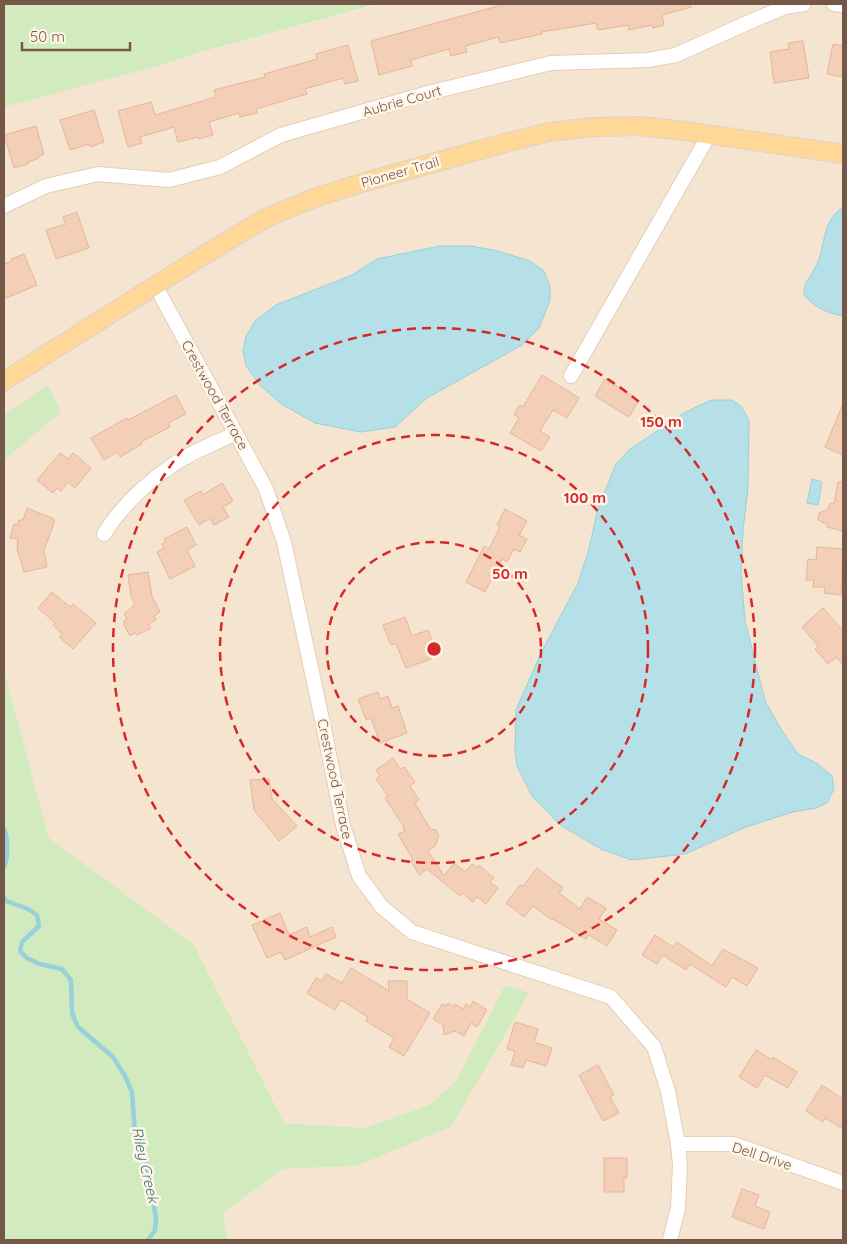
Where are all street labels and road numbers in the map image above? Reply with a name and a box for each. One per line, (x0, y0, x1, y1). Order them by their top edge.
street label: Aubrie Court (360, 81, 444, 121)
street label: Pioneer Trail (359, 152, 441, 192)
street label: Crestwood Terrace (177, 337, 253, 453)
street label: Crestwood Terrace (313, 717, 357, 841)
street label: Dell Drive (730, 1138, 794, 1174)

